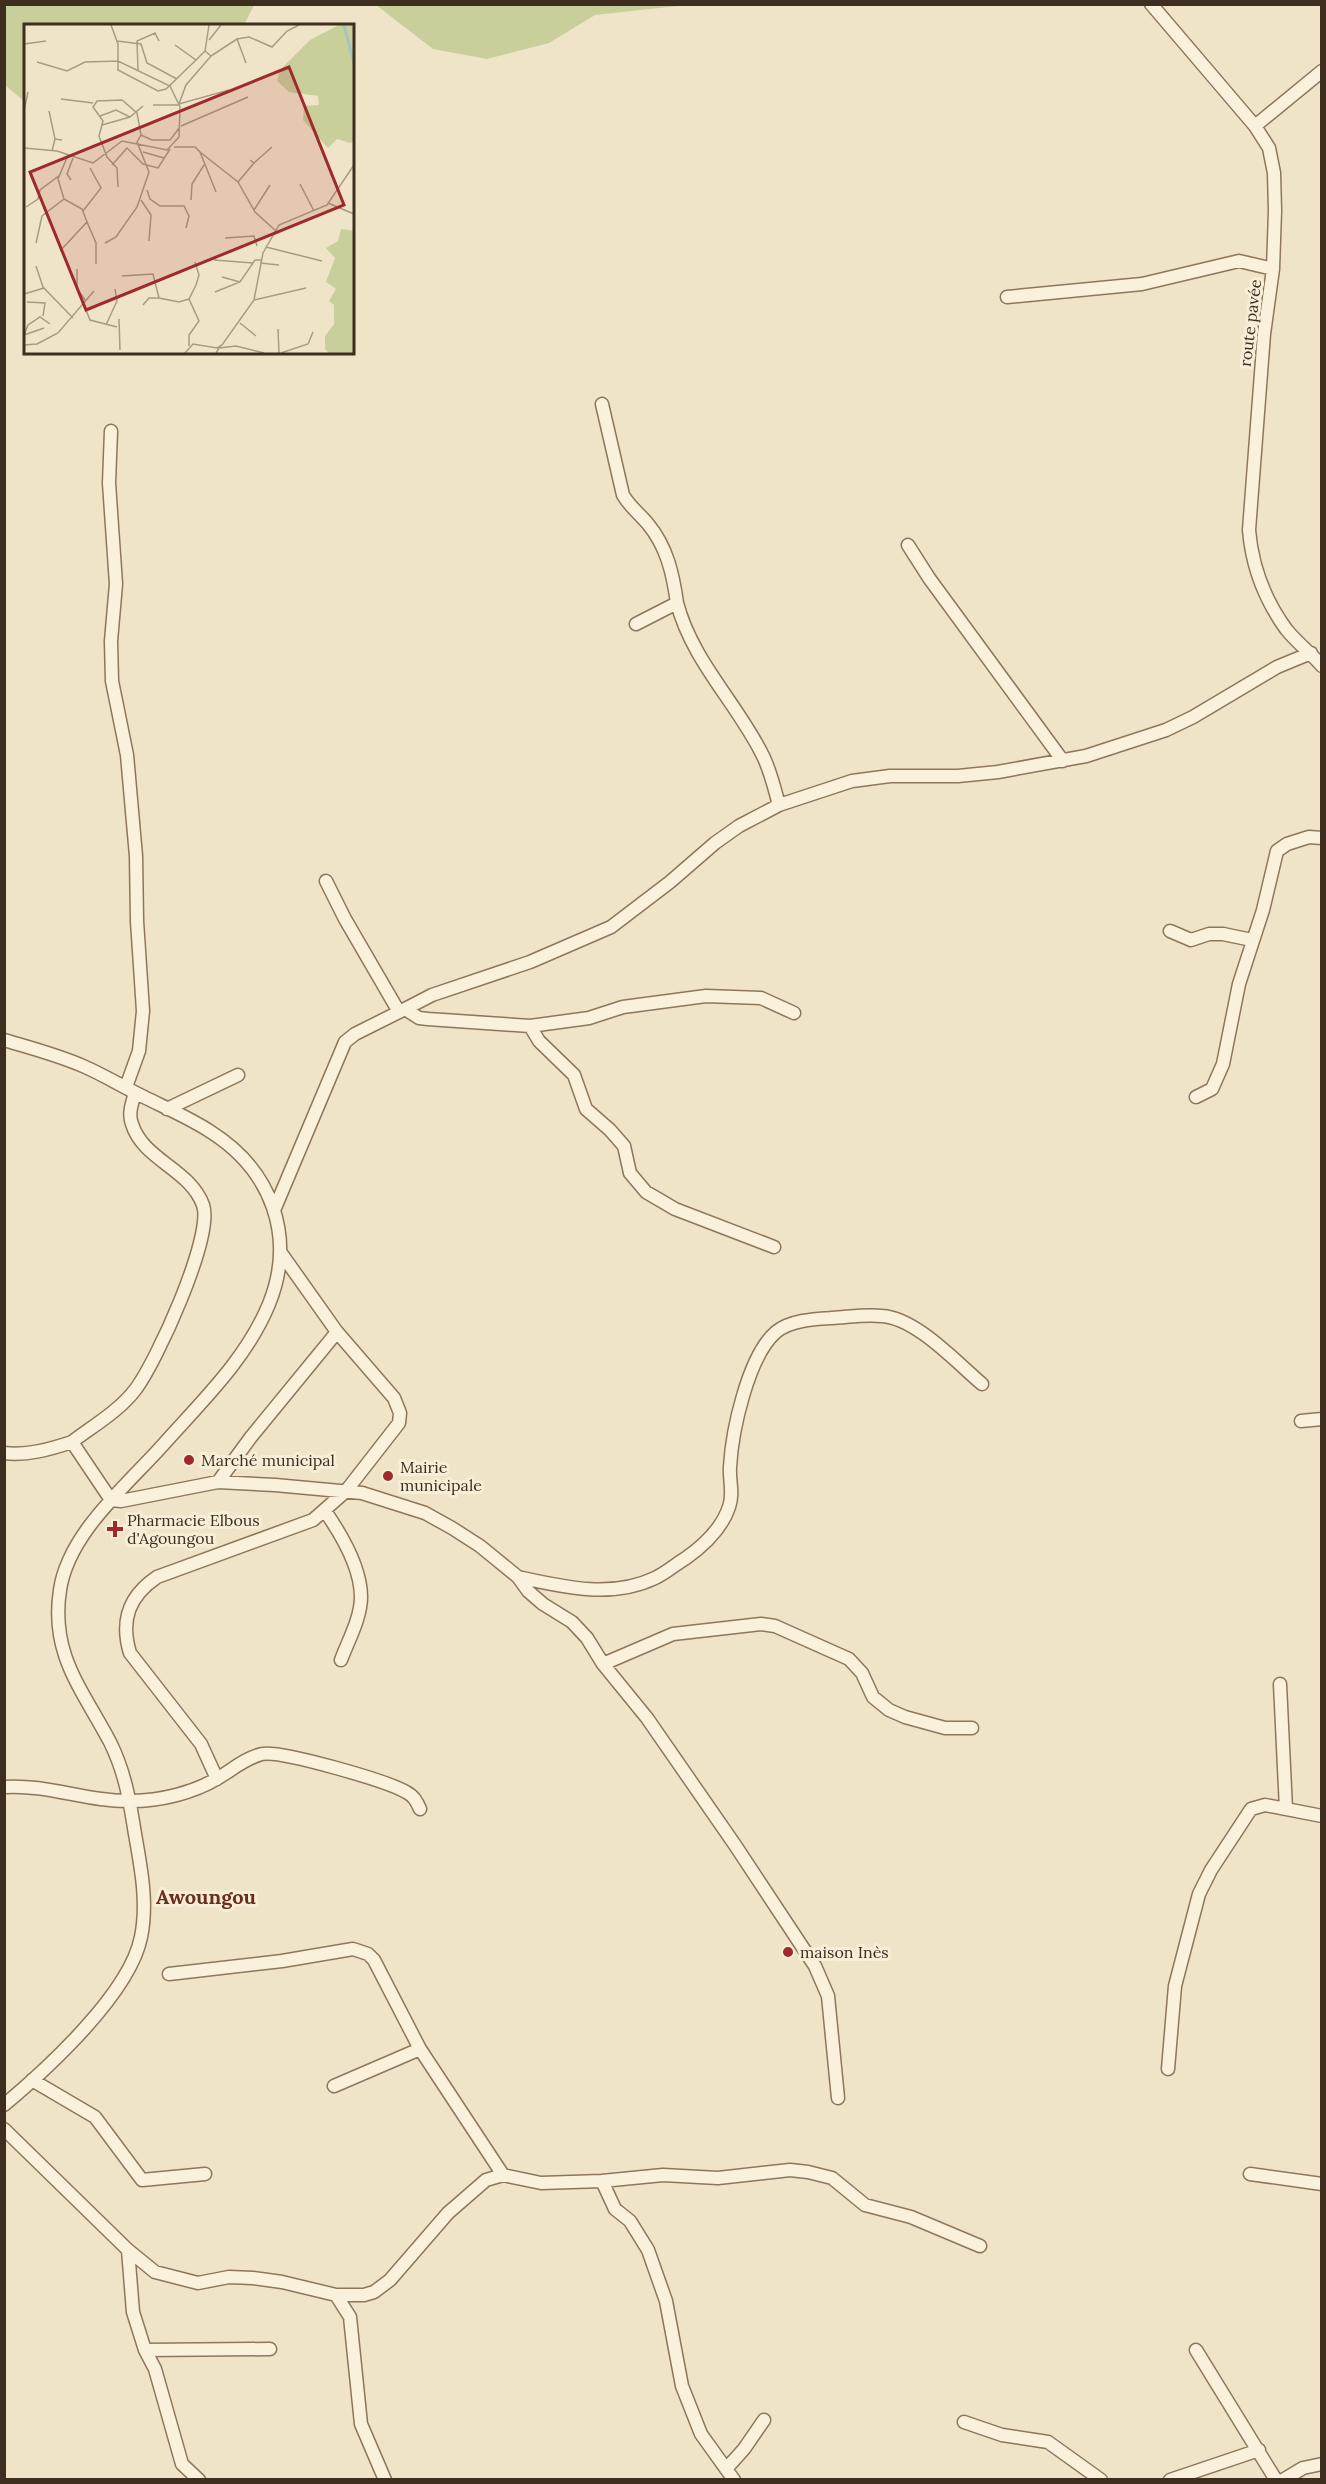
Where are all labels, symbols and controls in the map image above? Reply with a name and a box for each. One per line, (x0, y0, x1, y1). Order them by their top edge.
inset map (24, 24, 354, 354)
street label: route pavée (1235, 278, 1265, 368)
place label: Marché municipal (201, 1450, 335, 1470)
marker: Marché municipal (182, 1453, 196, 1467)
place label: Mairie municipale (400, 1457, 482, 1495)
marker: Mairie municipale (381, 1469, 395, 1483)
place label: Pharmacie Elbous d'Agoungou (127, 1510, 260, 1548)
marker: Pharmacie Elbous d'Agoungou (108, 1522, 122, 1536)
district label: Awoungou (156, 1884, 256, 1909)
place label: maison Inès (800, 1942, 889, 1962)
marker: maison Inès (781, 1945, 795, 1959)

